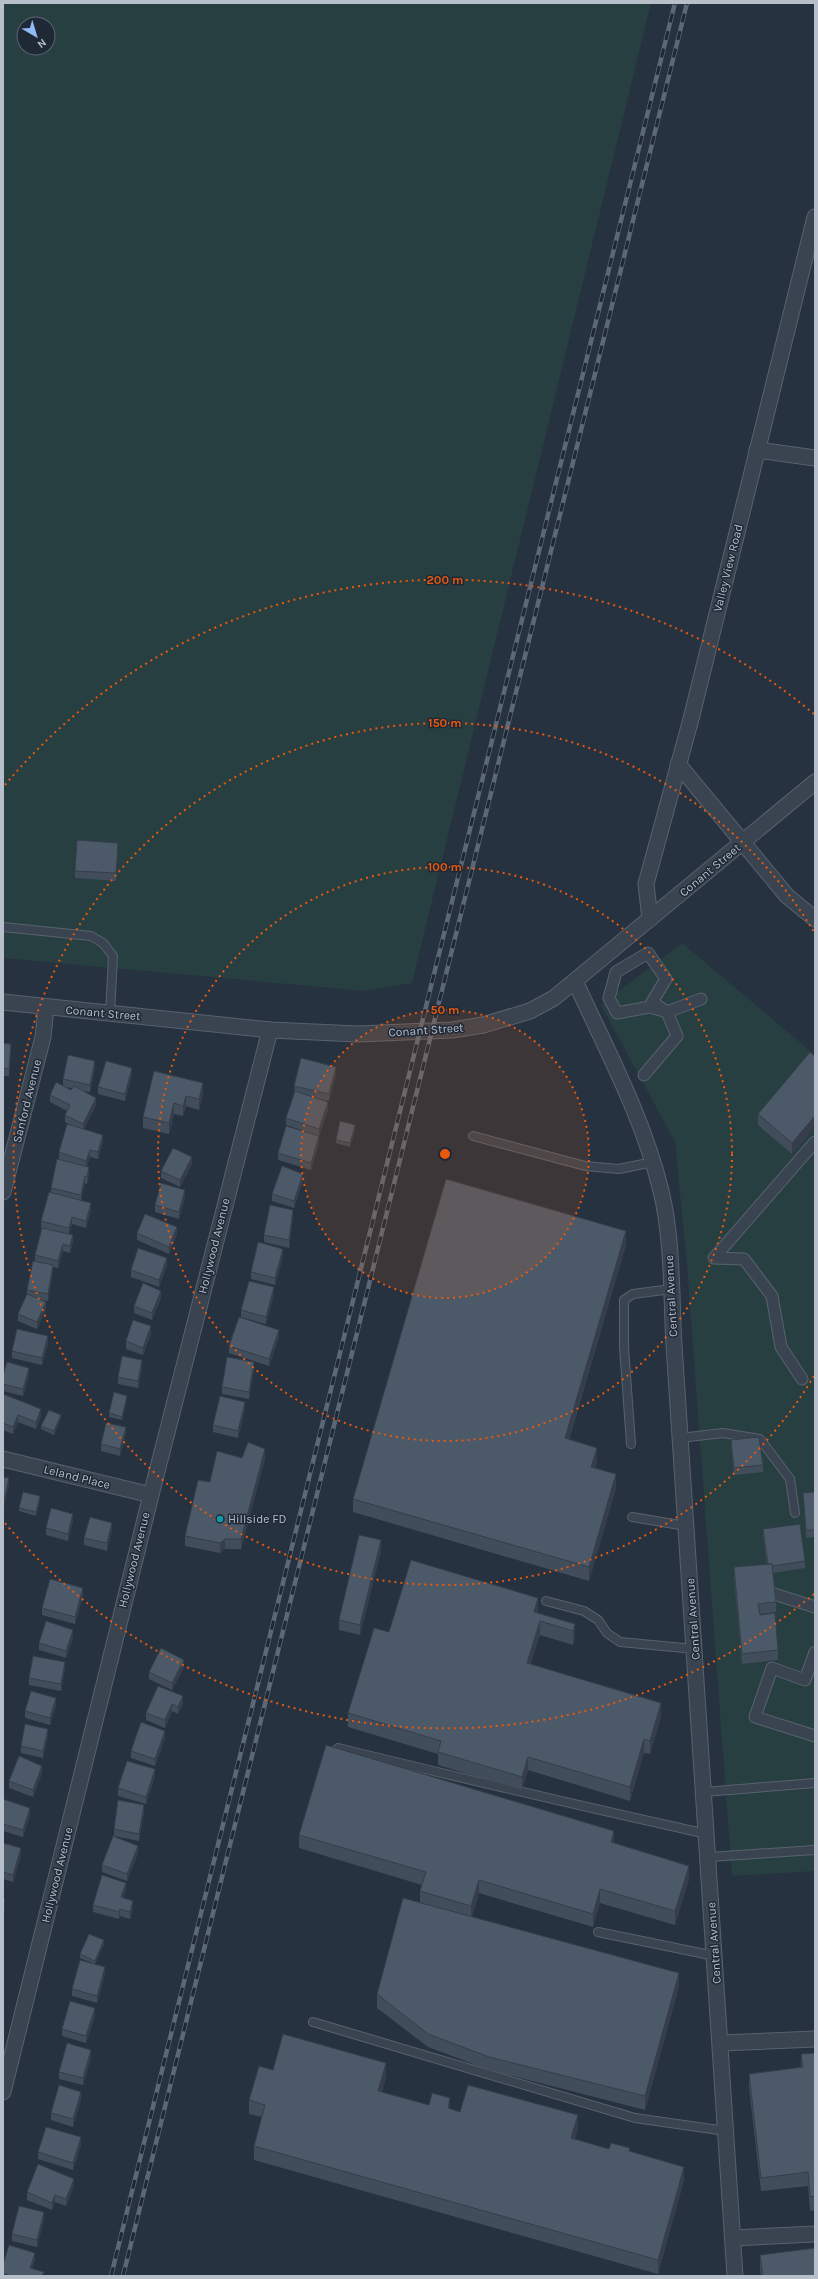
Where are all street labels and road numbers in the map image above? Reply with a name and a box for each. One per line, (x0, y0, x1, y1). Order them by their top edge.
street label: Valley View Road (710, 523, 746, 613)
street label: Conant Street (677, 840, 744, 900)
street label: Conant Street (65, 1003, 142, 1023)
street label: Conant Street (388, 1020, 465, 1040)
street label: Sanford Avenue (10, 1058, 44, 1144)
street label: Hollywood Avenue (195, 1197, 233, 1295)
street label: Central Avenue (662, 1255, 680, 1337)
street label: Leland Place (42, 1462, 112, 1492)
street label: Hollywood Avenue (115, 1511, 153, 1609)
street label: Central Avenue (683, 1578, 703, 1660)
street label: Hollywood Avenue (38, 1826, 76, 1924)
street label: Central Avenue (704, 1902, 724, 1984)

